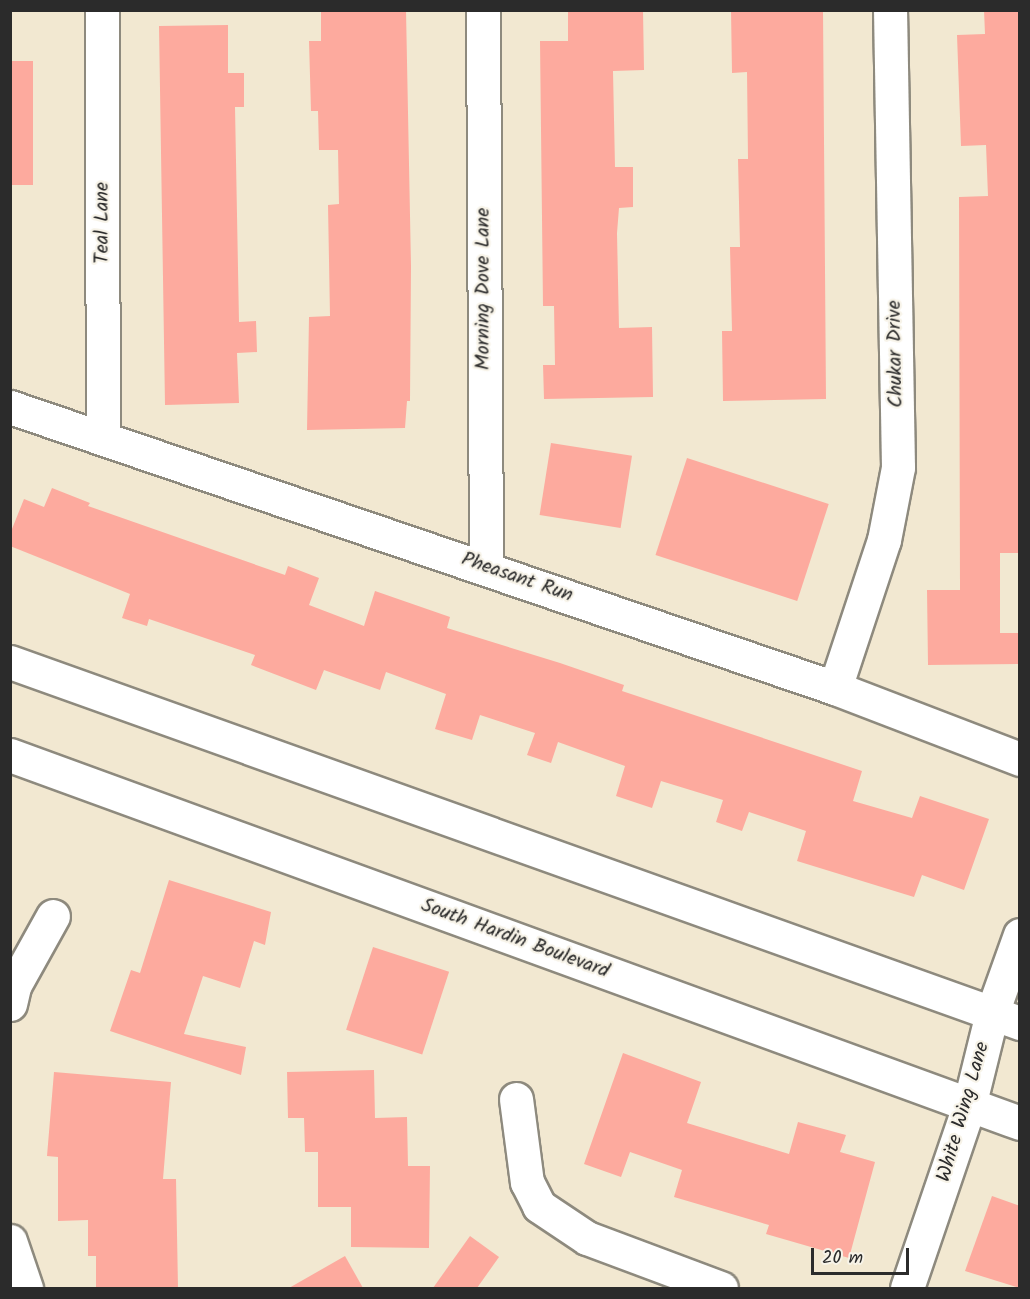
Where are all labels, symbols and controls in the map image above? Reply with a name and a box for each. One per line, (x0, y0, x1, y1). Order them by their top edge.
street label: Teal Lane (91, 182, 115, 264)
street label: Morning Dove Lane (472, 208, 496, 370)
street label: Chukar Drive (883, 300, 909, 408)
street label: Pheasant Run (458, 548, 576, 608)
street label: South Hardin Boulevard (418, 894, 612, 984)
street label: White Wing Lane (933, 1039, 995, 1185)
scale bar (814, 1236, 912, 1274)
text: 20 m (822, 1244, 863, 1273)

